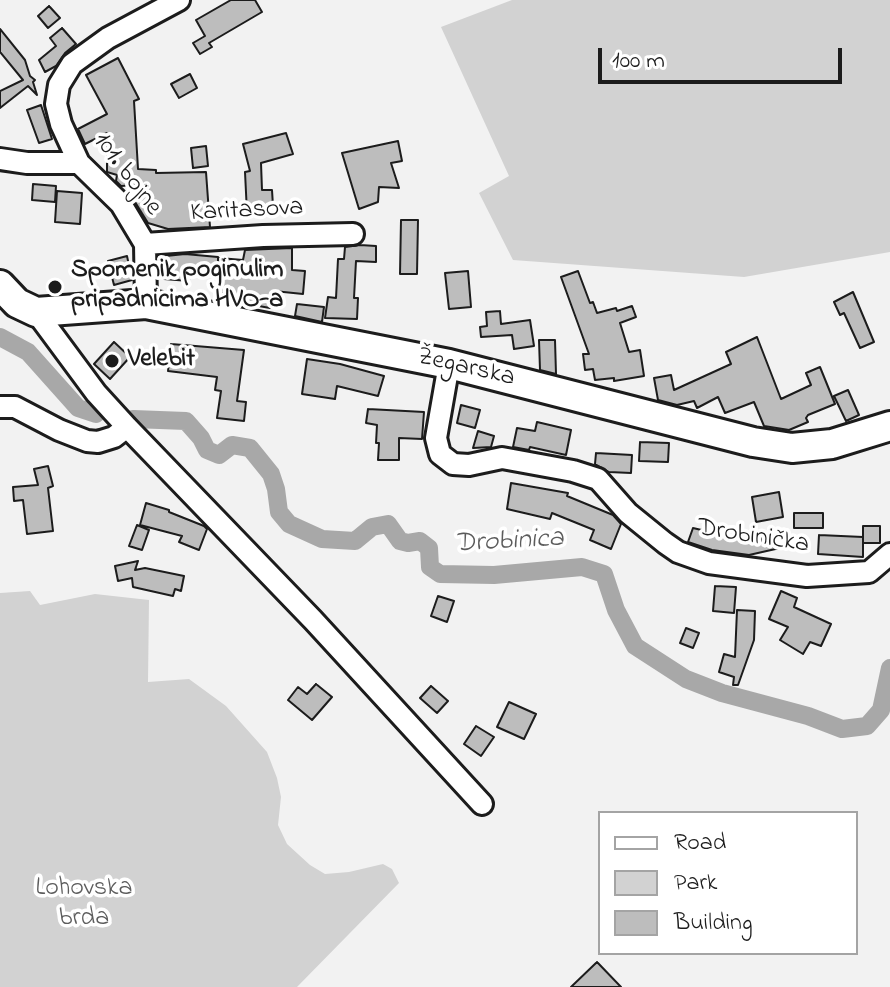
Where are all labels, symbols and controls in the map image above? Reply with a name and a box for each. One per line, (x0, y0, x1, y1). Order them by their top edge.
scale bar (602, 32, 846, 82)
text: 100 m (612, 44, 665, 79)
street label: 101. bojne (85, 127, 167, 223)
street label: Karitasova (190, 193, 304, 231)
place label: Spomenik poginulim pripadnicima HVO-a (71, 256, 283, 318)
marker: Spomenik poginulim pripadnicima HVO-a (46, 278, 64, 296)
street label: Žegarska (414, 343, 518, 395)
place label: Velebit (128, 345, 195, 377)
marker: Velebit (103, 352, 121, 370)
street label: Drobinička (695, 514, 811, 562)
water label: Drobinica (454, 523, 564, 563)
legend (598, 811, 858, 955)
text: Road (674, 826, 726, 861)
text: Park (674, 866, 717, 901)
park label: Lohovska brda (36, 874, 132, 936)
text: Building (674, 906, 753, 941)

